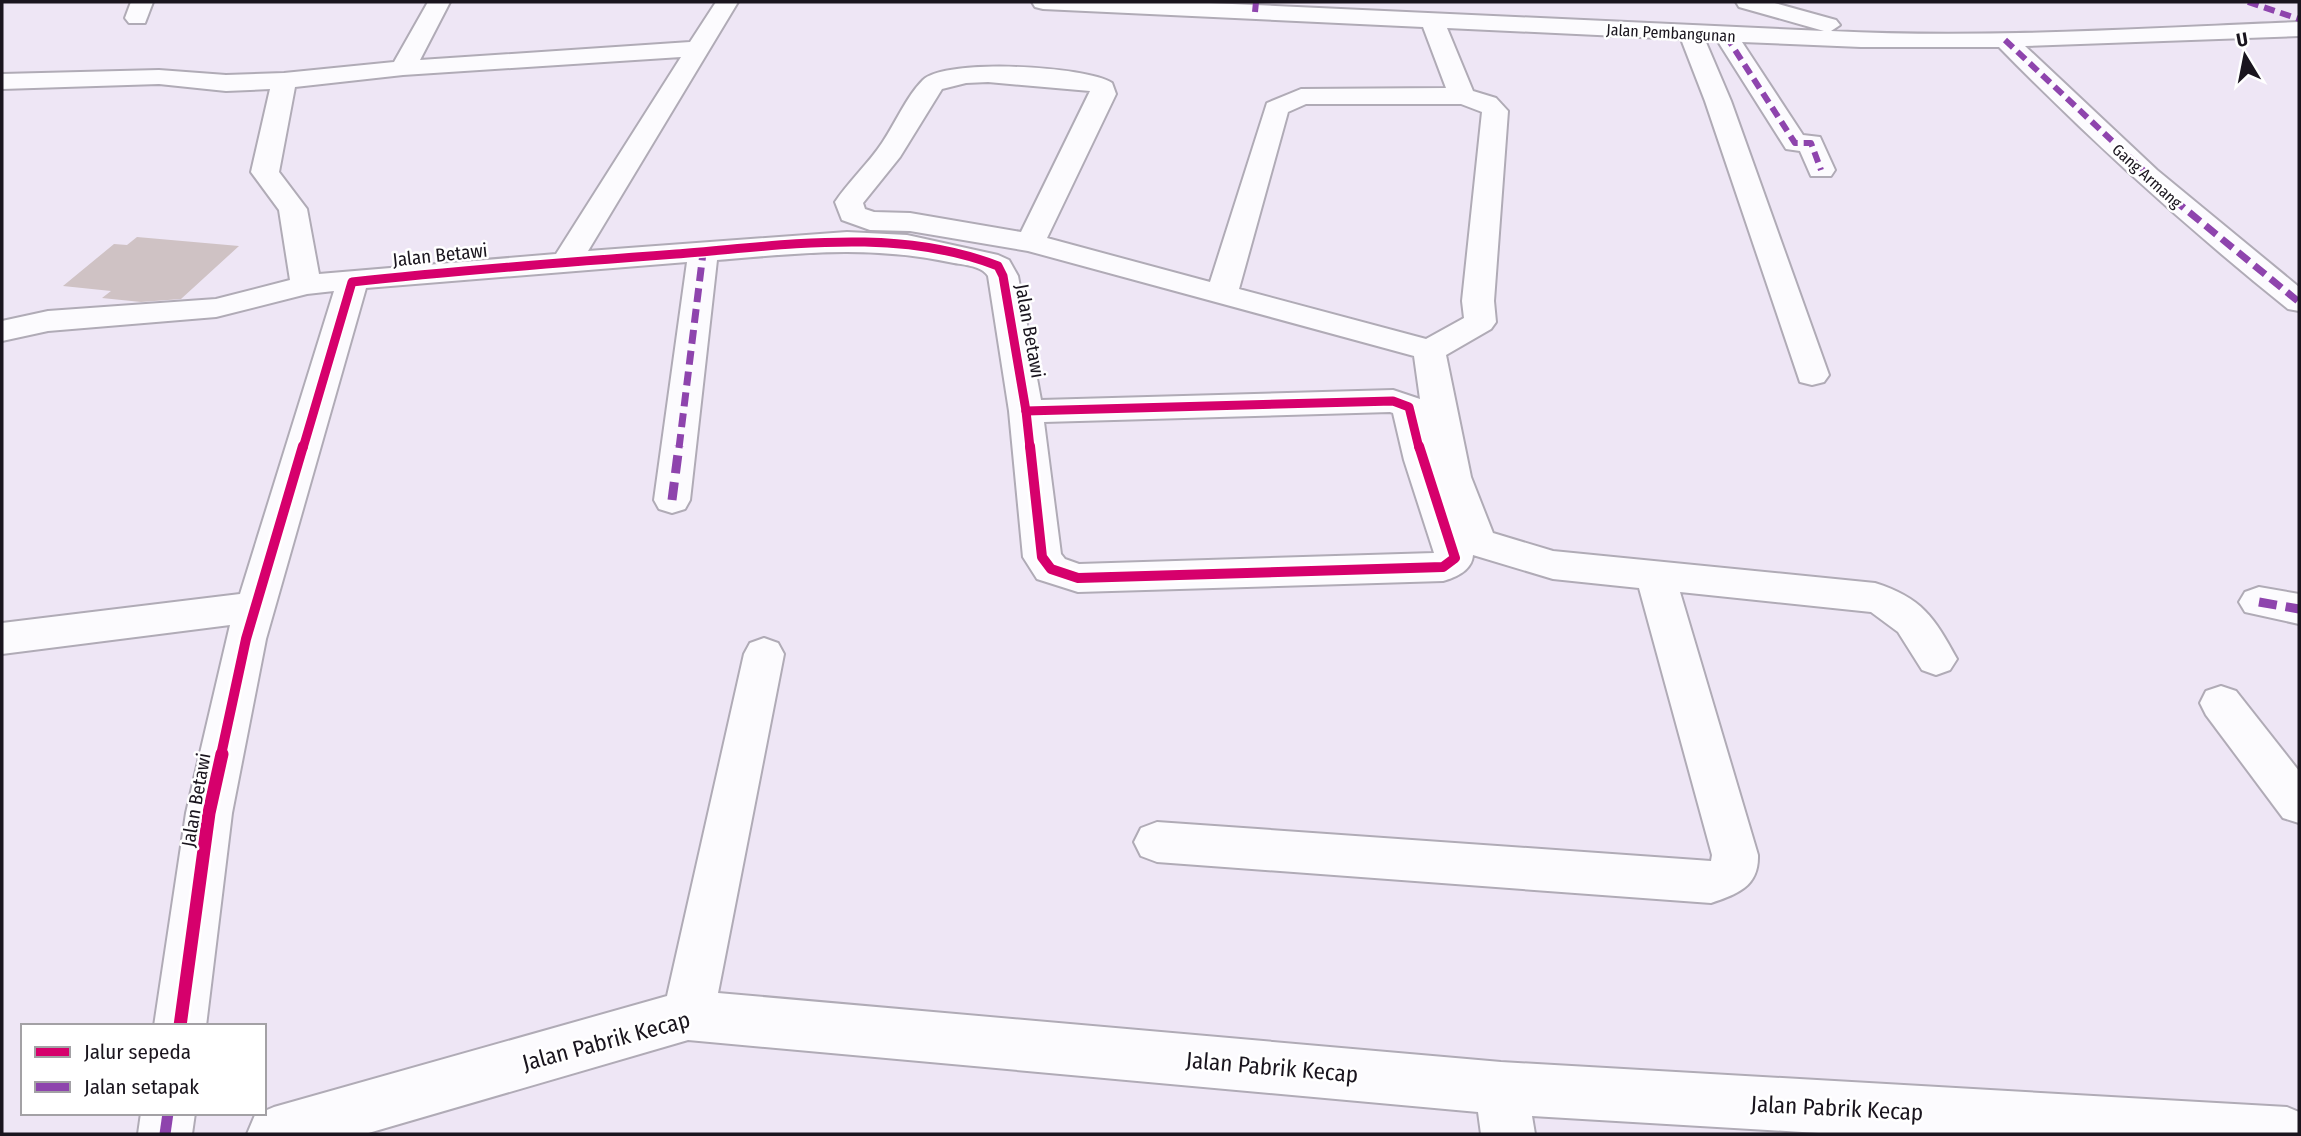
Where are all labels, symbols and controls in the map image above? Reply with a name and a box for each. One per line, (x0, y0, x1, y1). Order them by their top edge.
street label: Jalan Pembangunan (1606, 20, 1736, 46)
north arrow (2210, 21, 2280, 91)
text: U (2235, 27, 2250, 52)
street label: Gang Armang (2108, 140, 2186, 212)
street label: Jalan Betawi (391, 239, 489, 271)
street label: Jalan Betawi (1010, 282, 1050, 380)
street label: Jalan Betawi (176, 751, 216, 849)
street label: Jalan Pabrik Kecap (519, 1005, 693, 1077)
legend (21, 1024, 266, 1115)
text: Jalur sepeda (84, 1039, 191, 1065)
street label: Jalan Pabrik Kecap (1185, 1046, 1359, 1088)
text: Jalan setapak (84, 1074, 199, 1100)
street label: Jalan Pabrik Kecap (1750, 1090, 1924, 1126)

